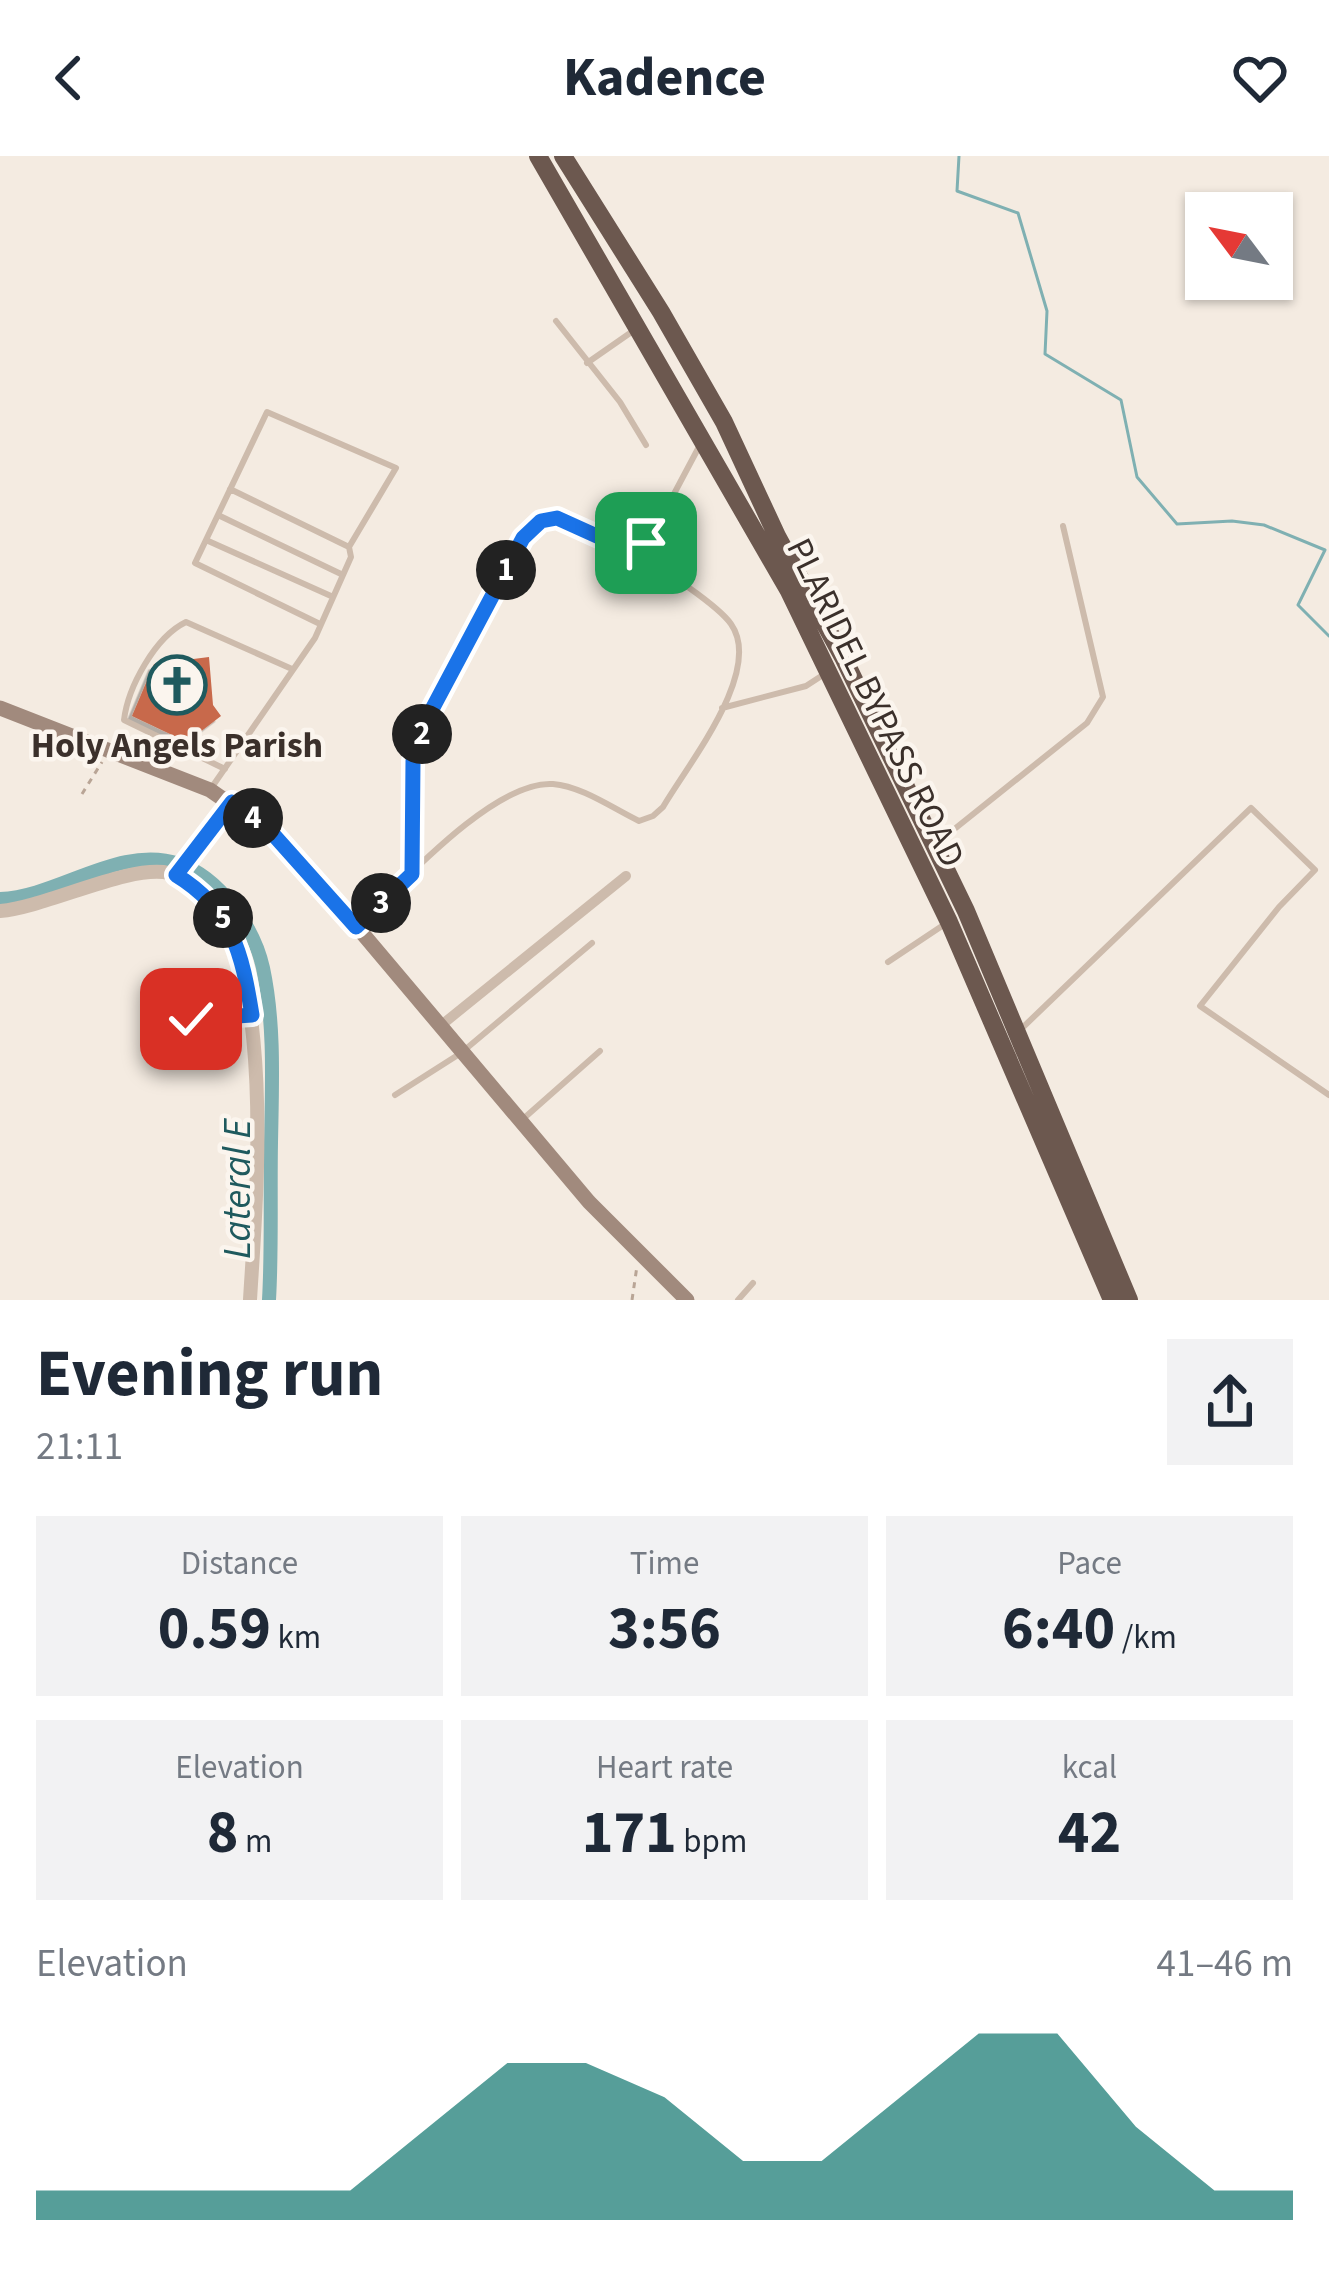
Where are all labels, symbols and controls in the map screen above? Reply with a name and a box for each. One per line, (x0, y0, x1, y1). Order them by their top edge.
text: Kadence (563, 40, 766, 117)
icon: back (36, 45, 102, 111)
icon: heart (1227, 45, 1293, 111)
north arrow (1185, 192, 1293, 300)
map controls (1185, 192, 1293, 300)
pin (595, 492, 697, 594)
icon: arrive (613, 510, 679, 576)
street label: PLARIDEL BYPASS ROAD (774, 530, 978, 876)
pin: 1 (476, 540, 536, 600)
text: 1 (497, 546, 515, 593)
church icon: Holy Angels Parish (146, 654, 208, 716)
pin: 2 (392, 704, 452, 764)
text: 2 (413, 710, 431, 757)
place label: Holy Angels Parish (31, 720, 323, 771)
pin: 4 (223, 788, 283, 848)
text: 4 (244, 794, 262, 841)
pin: 3 (351, 873, 411, 933)
text: 3 (372, 879, 390, 926)
pin: 5 (193, 888, 253, 948)
text: 5 (214, 894, 232, 941)
pin (140, 968, 242, 1070)
icon: check (158, 986, 224, 1052)
water label: Lateral E (210, 1117, 266, 1259)
text: Evening run (36, 1327, 383, 1421)
button: share (1167, 1339, 1293, 1465)
text: 21:11 (36, 1419, 123, 1475)
text: Distance (181, 1540, 298, 1587)
text: Time (630, 1540, 699, 1587)
text: Pace (1057, 1540, 1122, 1587)
text: 0.59 (158, 1587, 271, 1672)
text: 3:56 (608, 1587, 721, 1672)
text: 6:40 (1002, 1587, 1115, 1672)
text: km (271, 1614, 321, 1661)
text: /km (1115, 1614, 1177, 1661)
text: Elevation (175, 1744, 304, 1791)
text: Heart rate (596, 1744, 733, 1791)
text: kcal (1062, 1744, 1117, 1791)
text: 8 (207, 1791, 238, 1876)
text: 171 (582, 1791, 677, 1876)
text: 42 (1058, 1791, 1121, 1876)
text: m (238, 1818, 272, 1865)
text: bpm (677, 1818, 747, 1865)
text: Elevation (36, 1936, 188, 1992)
text: 41–46 m (1157, 1936, 1293, 1992)

